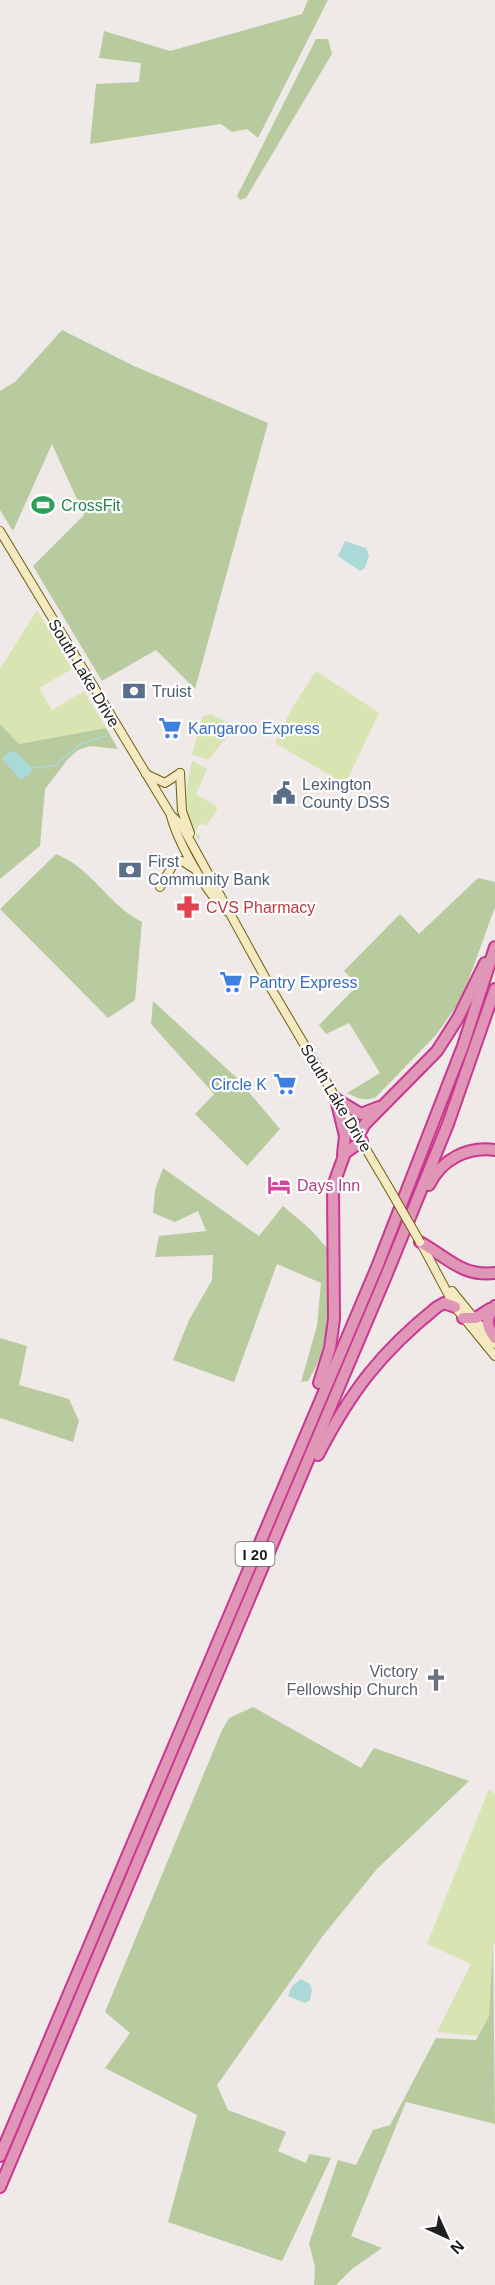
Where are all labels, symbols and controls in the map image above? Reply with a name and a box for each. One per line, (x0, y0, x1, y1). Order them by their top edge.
sports icon: CrossFit (30, 492, 56, 518)
place label: CrossFit (61, 497, 121, 514)
street label: South Lake Drive (45, 616, 123, 730)
bank icon: Truist (121, 678, 147, 704)
place label: Truist (152, 683, 192, 700)
supermarket icon: Kangaroo Express (157, 715, 183, 741)
place label: Kangaroo Express (188, 720, 320, 737)
place label: Lexington County DSS (302, 776, 390, 811)
public building icon: Lexington County DSS (271, 780, 297, 806)
place label: First Community Bank (148, 853, 271, 888)
bank icon: First Community Bank (117, 857, 143, 883)
pharmacy icon: CVS Pharmacy (175, 894, 201, 920)
place label: CVS Pharmacy (206, 899, 315, 916)
supermarket icon: Pantry Express (218, 969, 244, 995)
place label: Pantry Express (249, 974, 357, 991)
street label: South Lake Drive (297, 1041, 375, 1155)
supermarket icon: Circle K (272, 1071, 298, 1097)
place label: Circle K (211, 1076, 267, 1093)
hotel icon: Days Inn (266, 1172, 292, 1198)
place label: Days Inn (297, 1177, 360, 1194)
road number: I 20 (236, 1542, 274, 1566)
place label: Victory Fellowship Church (286, 1663, 418, 1698)
church icon: Victory Fellowship Church (423, 1667, 449, 1693)
north arrow (417, 2207, 477, 2267)
text: N (447, 2237, 467, 2257)

